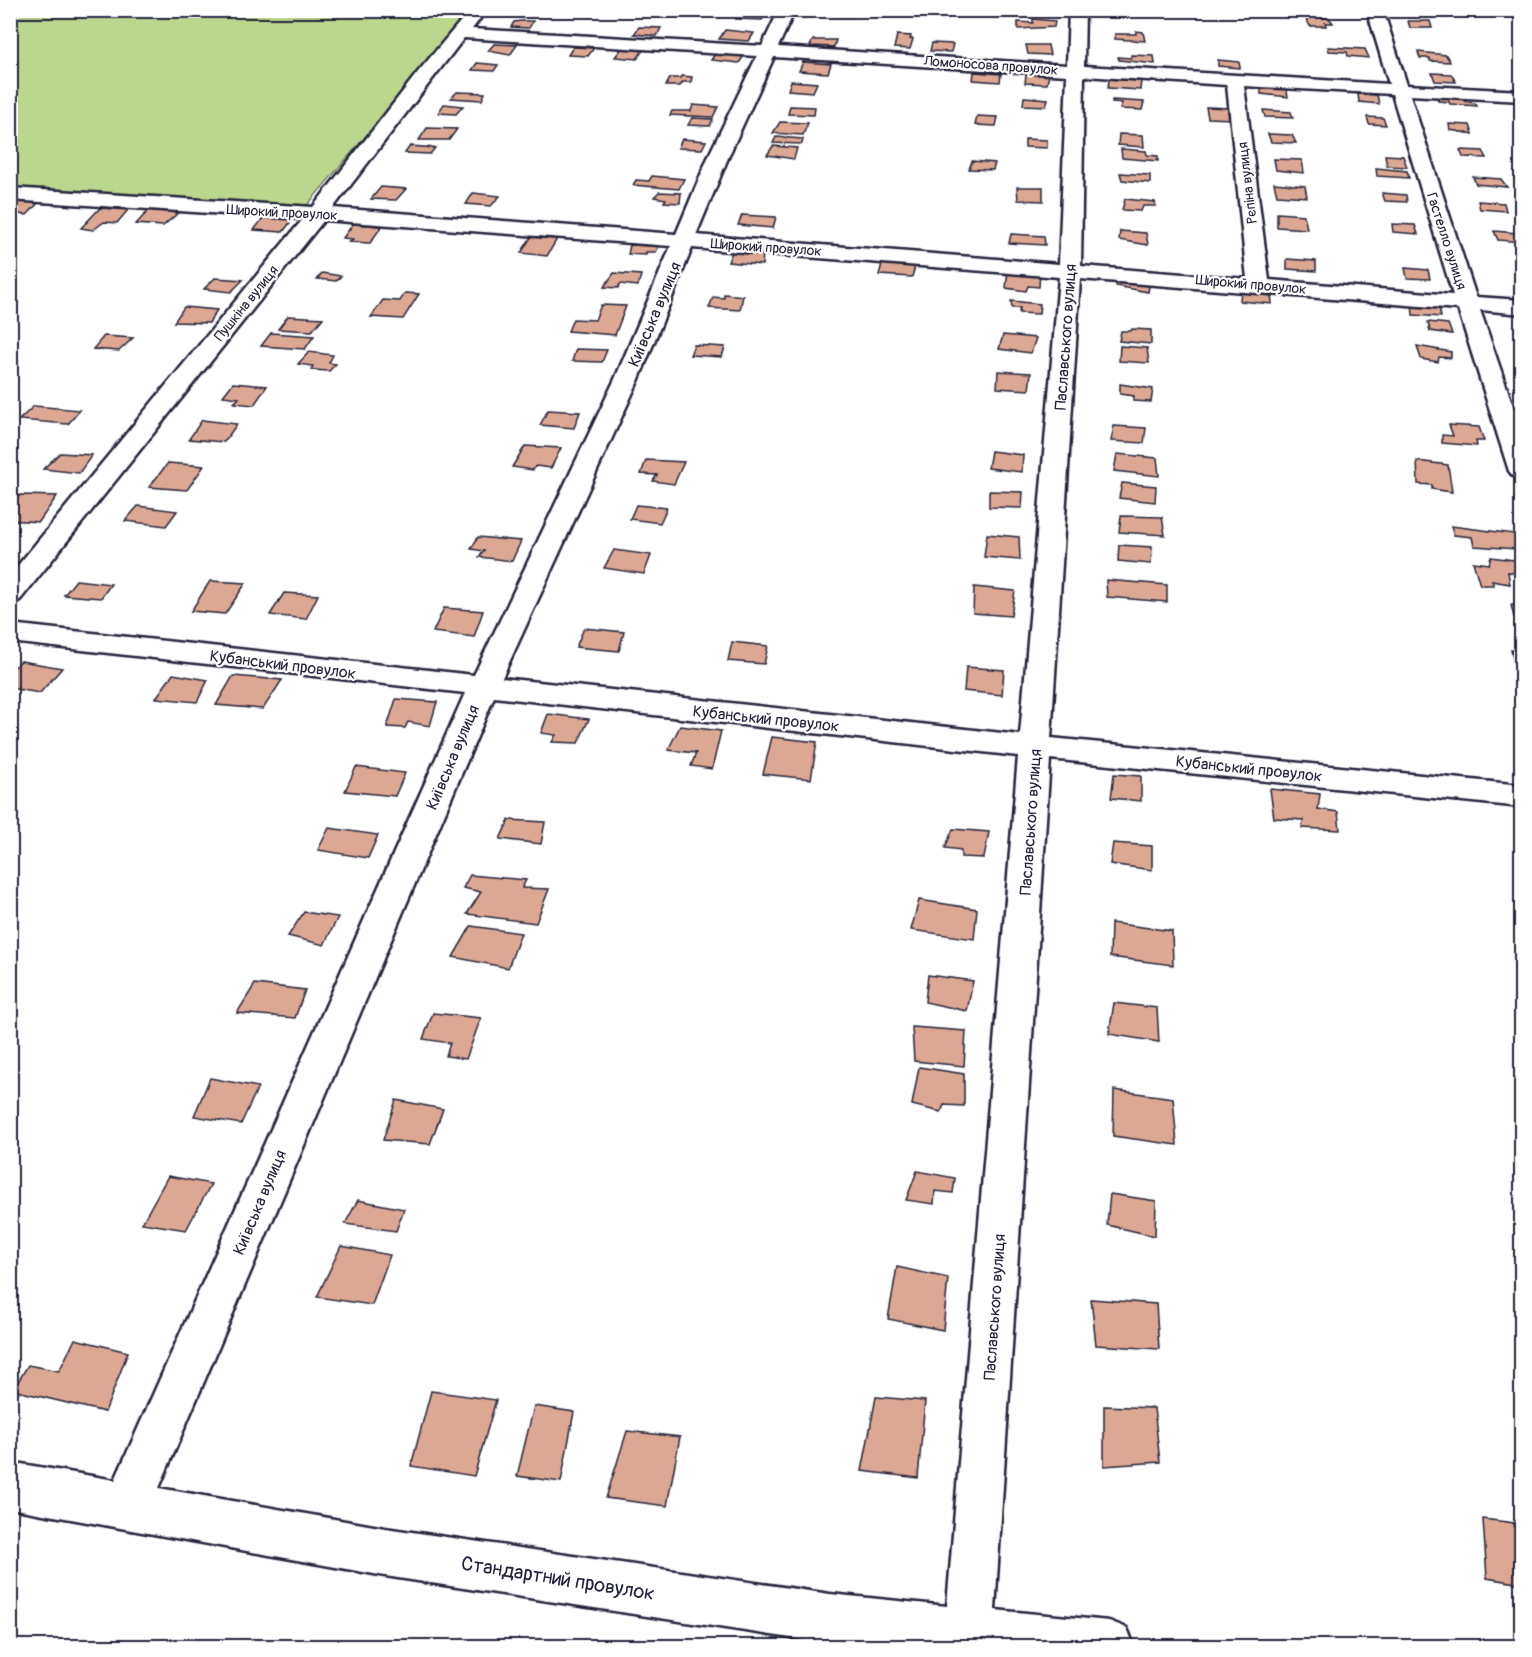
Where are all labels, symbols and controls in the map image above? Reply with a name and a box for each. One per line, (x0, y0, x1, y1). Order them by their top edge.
street label: Ломоносова провулок (922, 52, 1059, 79)
street label: Рєпіна вулиця (1234, 141, 1261, 225)
street label: Гастелло вулиця (1423, 190, 1470, 292)
street label: Широкий провулок (226, 201, 338, 224)
street label: Широкий провулок (710, 235, 822, 260)
street label: Київська вулиця (624, 259, 686, 370)
street label: Пушкіна вулиця (211, 262, 282, 345)
street label: Паславського вулиця (1051, 263, 1081, 411)
street label: Широкий провулок (1195, 271, 1307, 298)
street label: Кубанський провулок (209, 646, 357, 684)
street label: Кубанський провулок (692, 701, 840, 737)
street label: Київська вулиця (422, 702, 484, 813)
street label: Паславського вулиця (1016, 748, 1046, 896)
street label: Кубанський провулок (1175, 751, 1323, 787)
street label: Київська вулиця (229, 1147, 291, 1258)
street label: Паславського вулиця (980, 1233, 1010, 1381)
street label: Стандартний провулок (459, 1551, 656, 1606)

